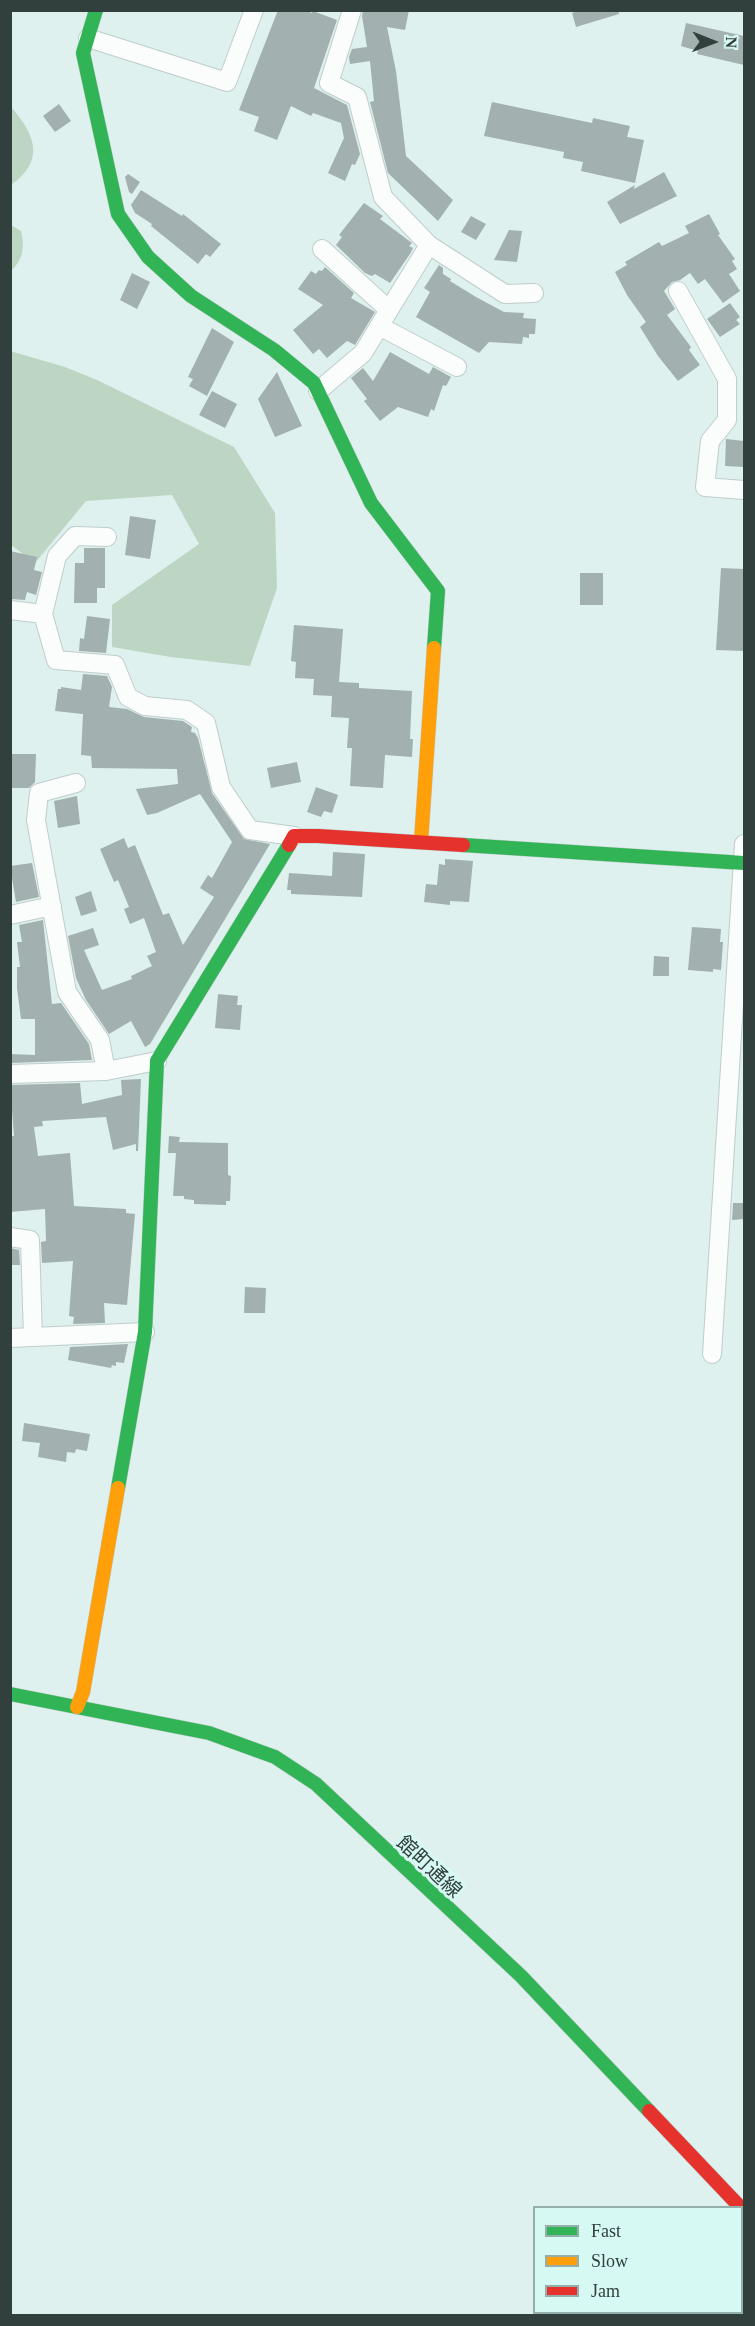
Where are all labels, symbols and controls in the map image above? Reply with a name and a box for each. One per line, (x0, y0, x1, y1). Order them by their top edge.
north arrow (683, 12, 743, 72)
text: N (723, 36, 740, 48)
street label: 館町通線 (393, 1830, 467, 1902)
legend (533, 2206, 743, 2314)
text: Fast (591, 2221, 621, 2241)
text: Slow (591, 2251, 628, 2271)
text: Jam (591, 2281, 620, 2301)

